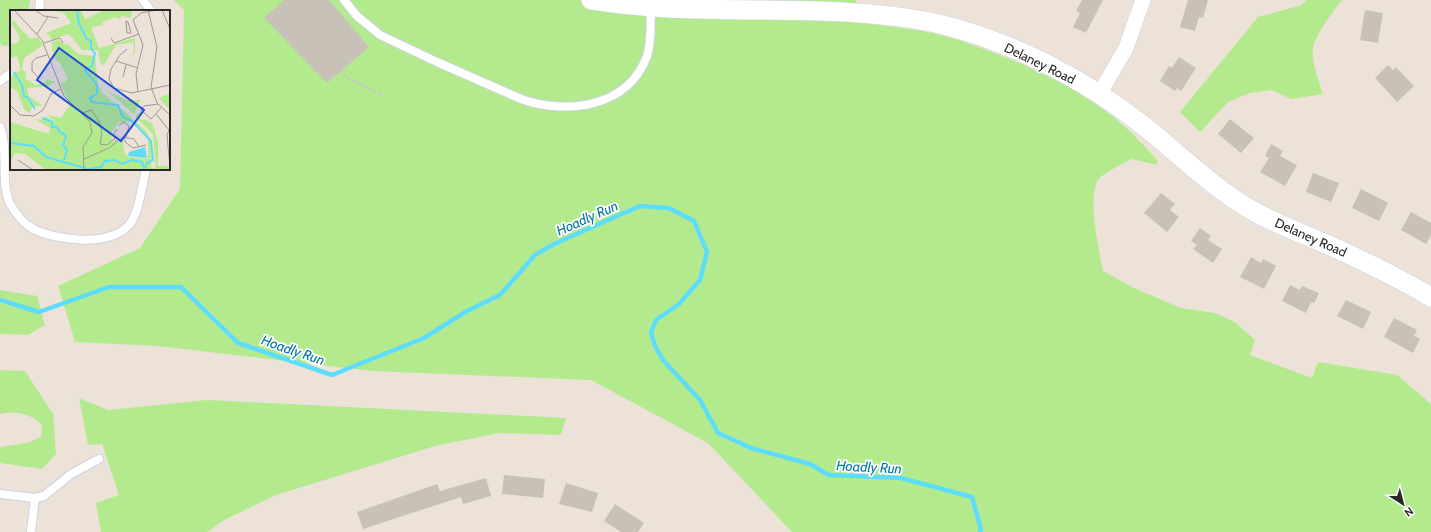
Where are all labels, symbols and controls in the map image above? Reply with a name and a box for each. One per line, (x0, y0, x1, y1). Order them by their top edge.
inset map (10, 10, 170, 170)
street label: Delaney Road (1002, 39, 1078, 87)
water label: Hoadly Run (553, 196, 621, 240)
street label: Delaney Road (1273, 214, 1349, 260)
water label: Hoadly Run (259, 331, 327, 369)
water label: Hoadly Run (836, 456, 902, 478)
north arrow (1383, 484, 1423, 524)
text: N (1402, 504, 1416, 520)

